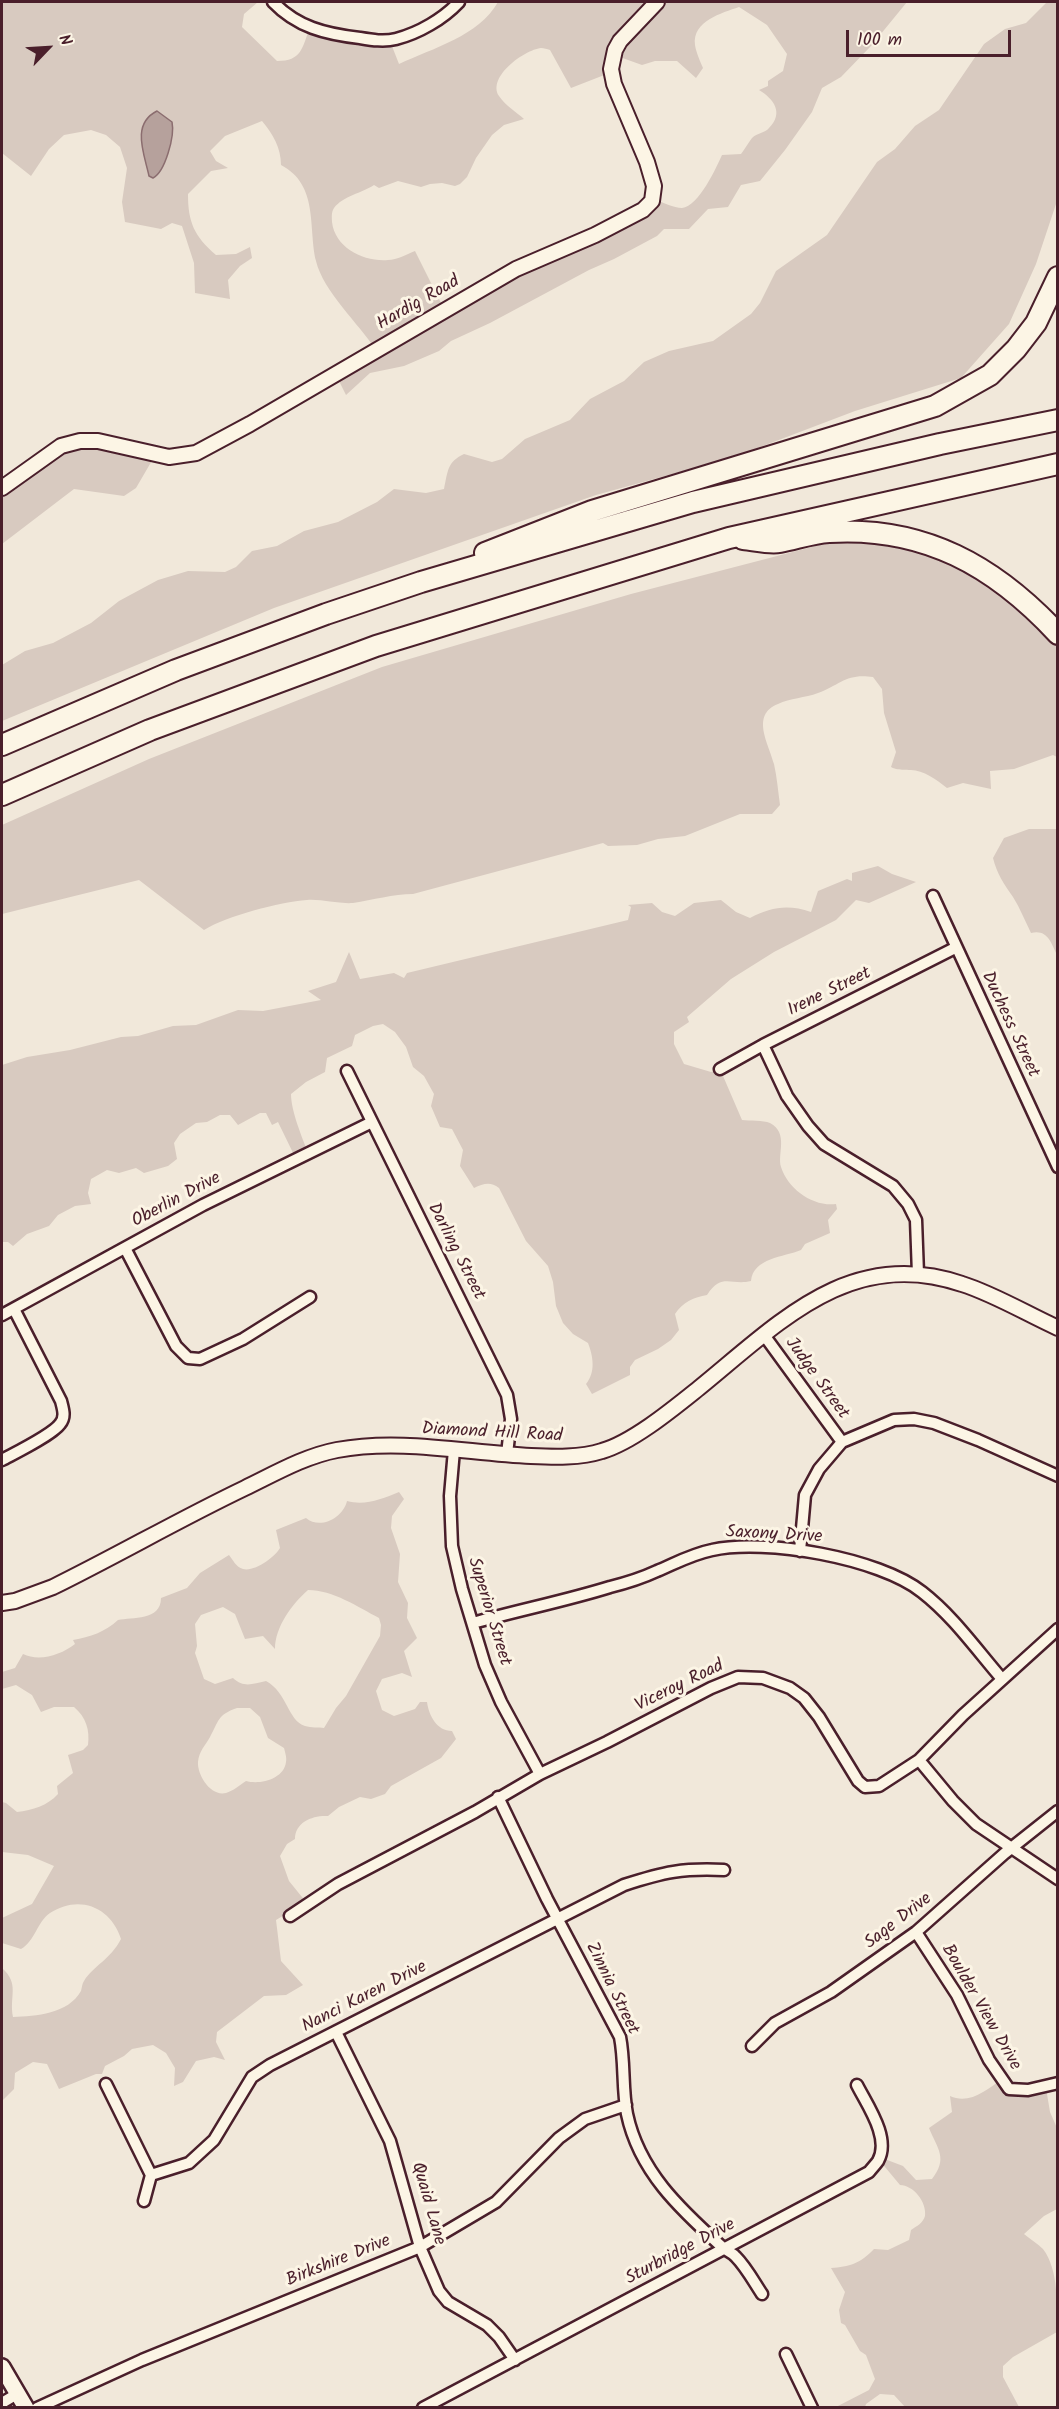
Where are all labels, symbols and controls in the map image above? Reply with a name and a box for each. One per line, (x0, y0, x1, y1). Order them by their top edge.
north arrow (18, 18, 78, 78)
scale bar (849, 18, 1014, 56)
text: 100 m (857, 26, 902, 55)
text: N (51, 30, 78, 50)
street label: Hardig Road (374, 272, 464, 336)
street label: Irene Street (785, 964, 875, 1022)
street label: Duchess Street (975, 969, 1043, 1081)
street label: Oberlin Drive (129, 1169, 225, 1233)
street label: Darling Street (421, 1200, 489, 1304)
street label: Judge Street (779, 1334, 853, 1424)
street label: Diamond Hill Road (421, 1420, 563, 1448)
street label: Saxony Drive (725, 1523, 823, 1549)
street label: Superior Street (461, 1555, 515, 1669)
street label: Viceroy Road (632, 1656, 728, 1718)
street label: Sage Drive (861, 1889, 937, 1955)
street label: Zinnia Street (579, 1939, 643, 2039)
street label: Boulder View Drive (935, 1941, 1025, 2075)
street label: Nanci Karen Drive (299, 1957, 431, 2039)
street label: Quaid Lane (405, 2160, 449, 2248)
street label: Sturbridge Drive (622, 2215, 740, 2291)
street label: Birkshire Drive (284, 2231, 394, 2293)

